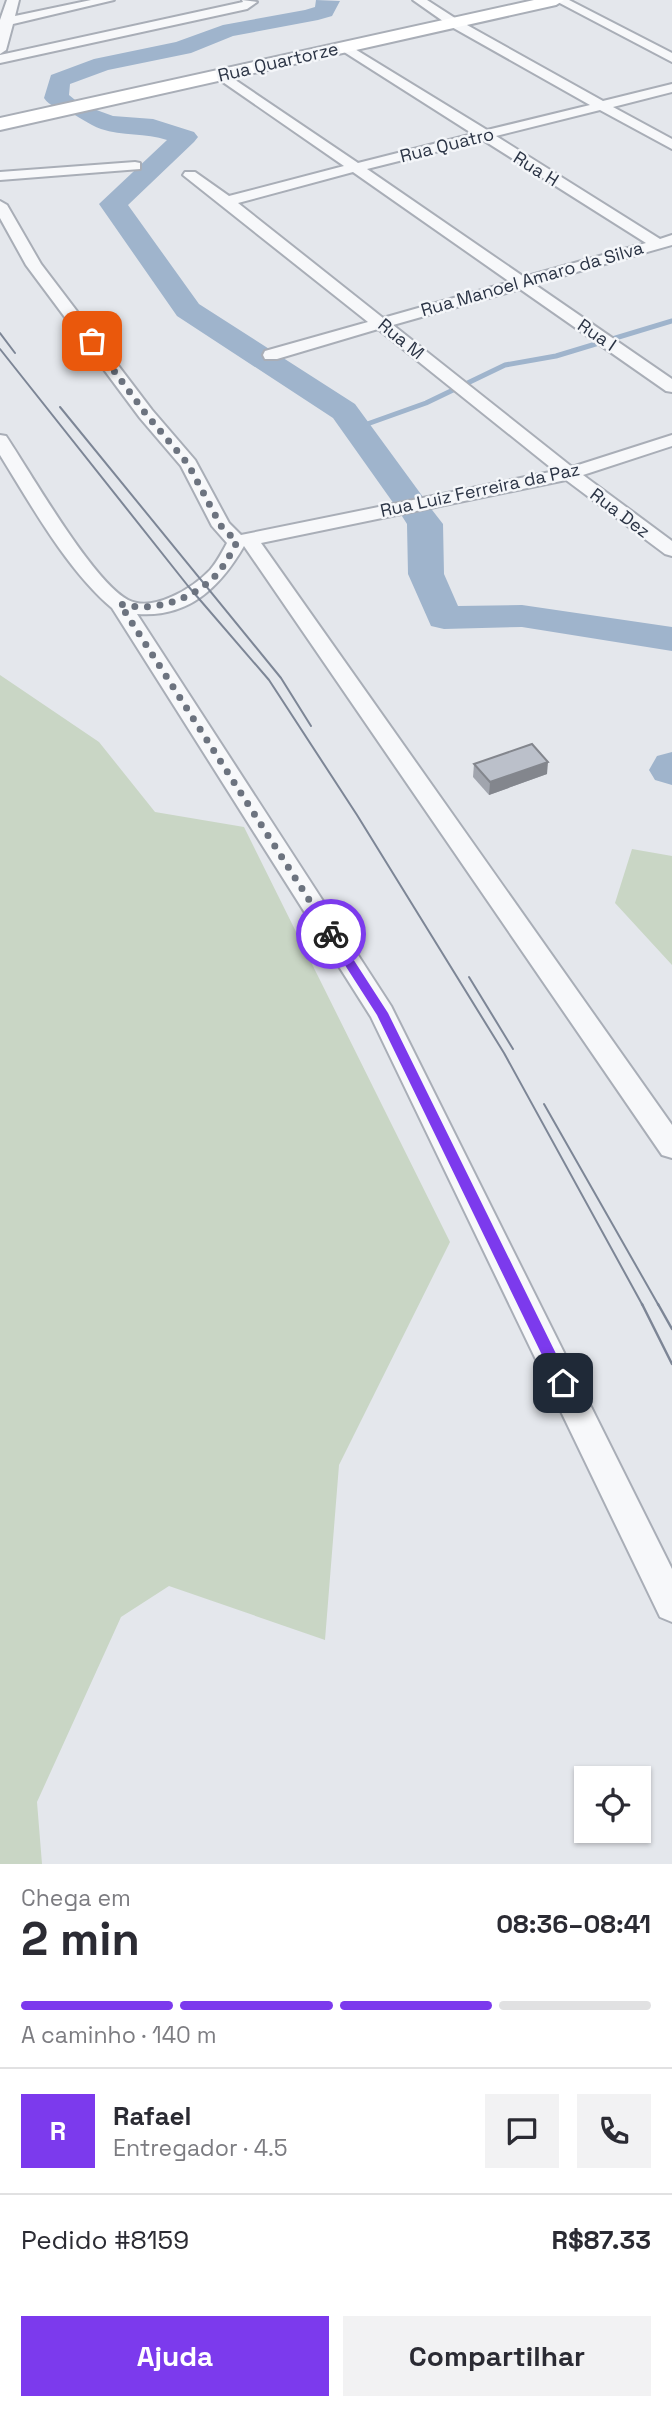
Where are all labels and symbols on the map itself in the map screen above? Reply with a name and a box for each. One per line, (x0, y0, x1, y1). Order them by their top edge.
street label: Rua Quartorze (215, 36, 340, 87)
street label: Rua Quatro (397, 122, 496, 167)
street label: Rua H (509, 146, 563, 191)
street label: Rua Manoel Amaro da Silva (418, 236, 646, 321)
pin (62, 311, 122, 371)
street label: Rua M (374, 313, 429, 364)
street label: Rua I (574, 313, 621, 356)
street label: Rua Luiz Ferreira da Paz (378, 457, 582, 522)
street label: Rua Dez (586, 483, 655, 543)
courier (296, 899, 366, 969)
pin (533, 1353, 593, 1413)

